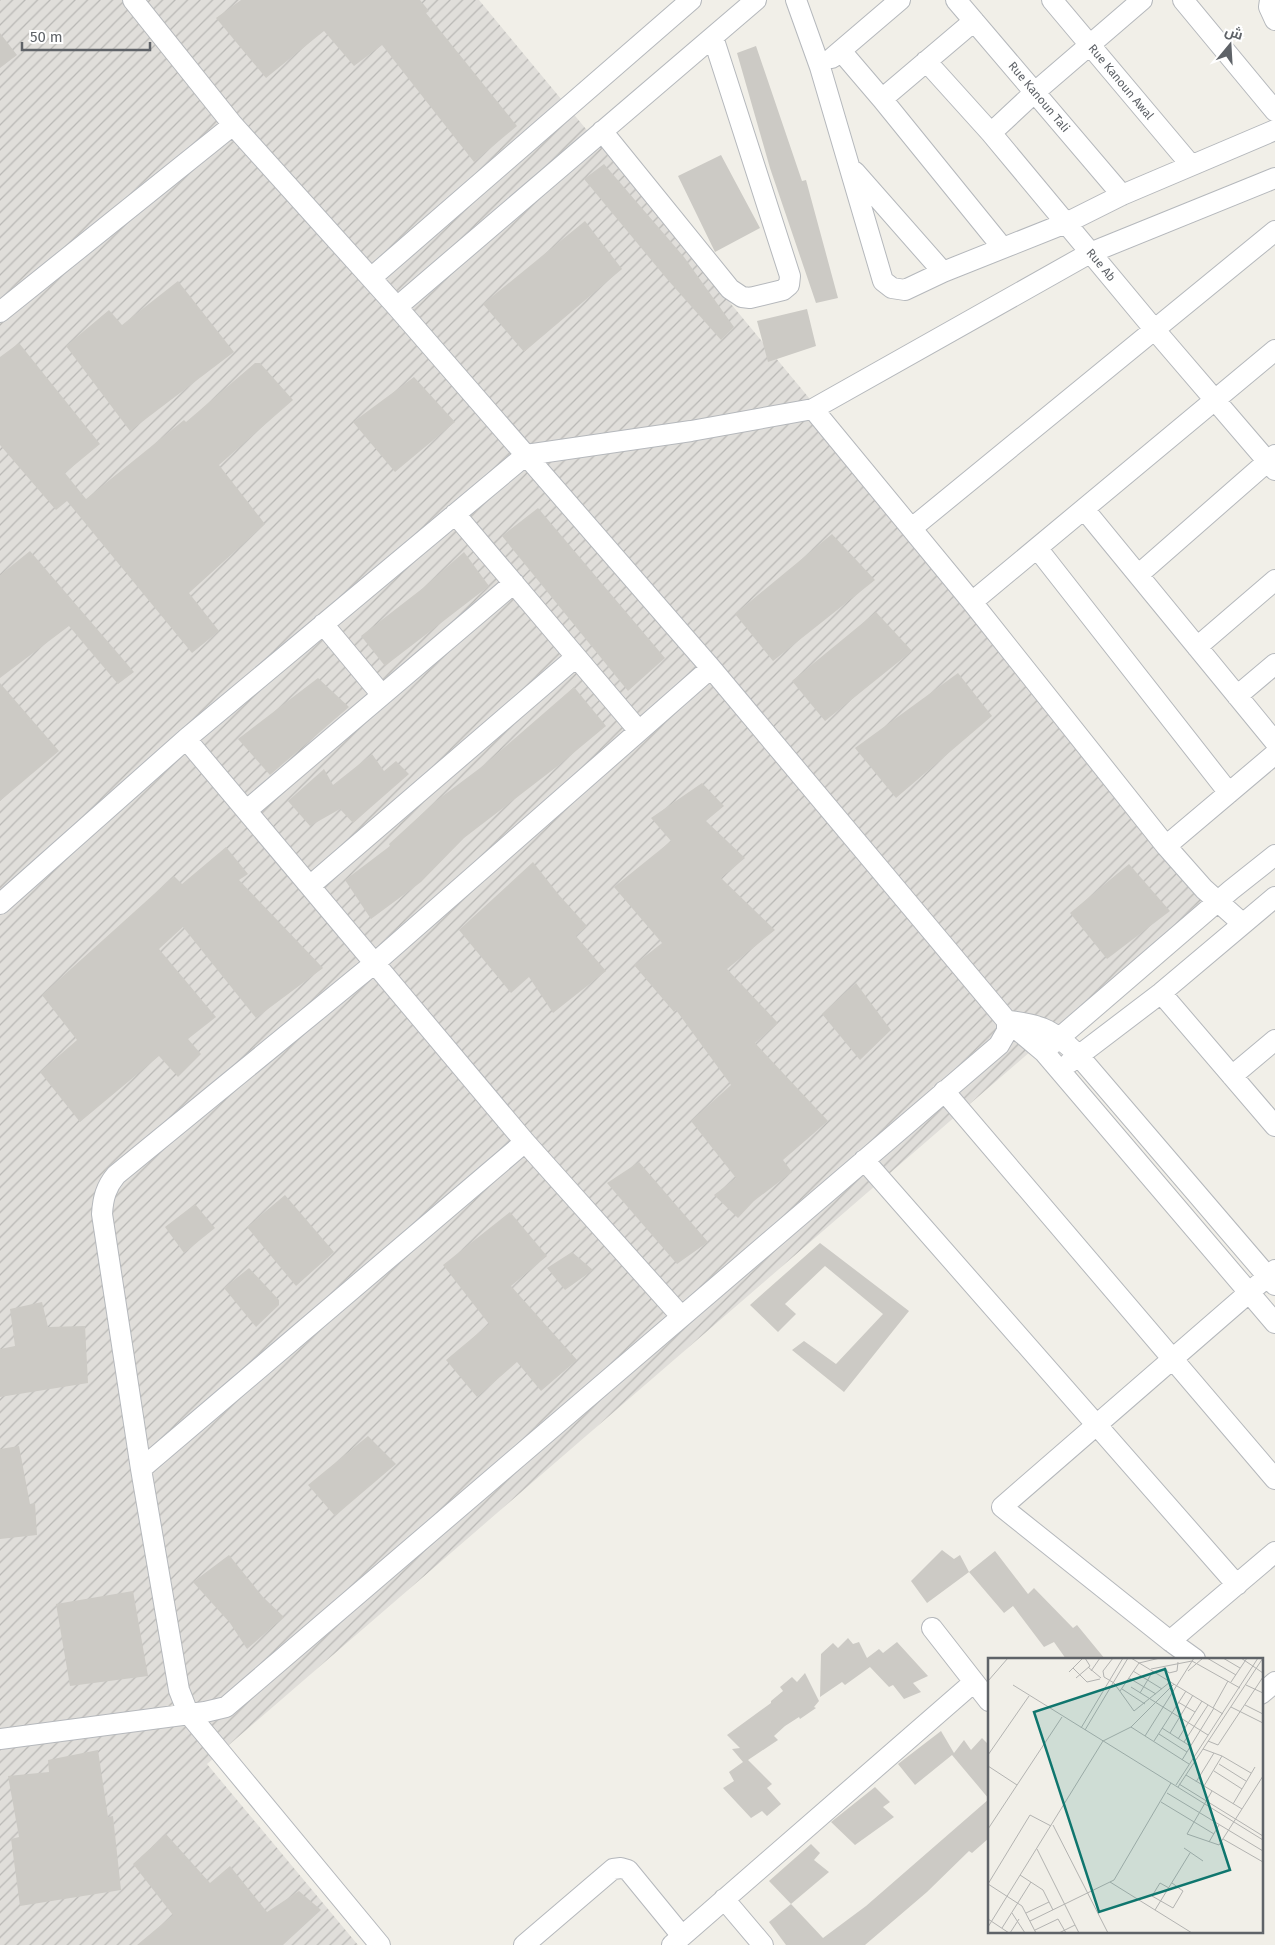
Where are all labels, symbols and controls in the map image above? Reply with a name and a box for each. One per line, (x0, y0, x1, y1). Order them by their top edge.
scale bar (22, 20, 150, 52)
north arrow (1205, 20, 1255, 70)
text: ش (1223, 22, 1245, 44)
text: 50 m (30, 28, 63, 46)
street label: Rue Kanoun Awal (1085, 42, 1157, 123)
street label: Rue Kanoun Tali (1005, 59, 1073, 135)
street label: Rue Ab (1083, 246, 1119, 284)
inset map (988, 1658, 1262, 1932)

